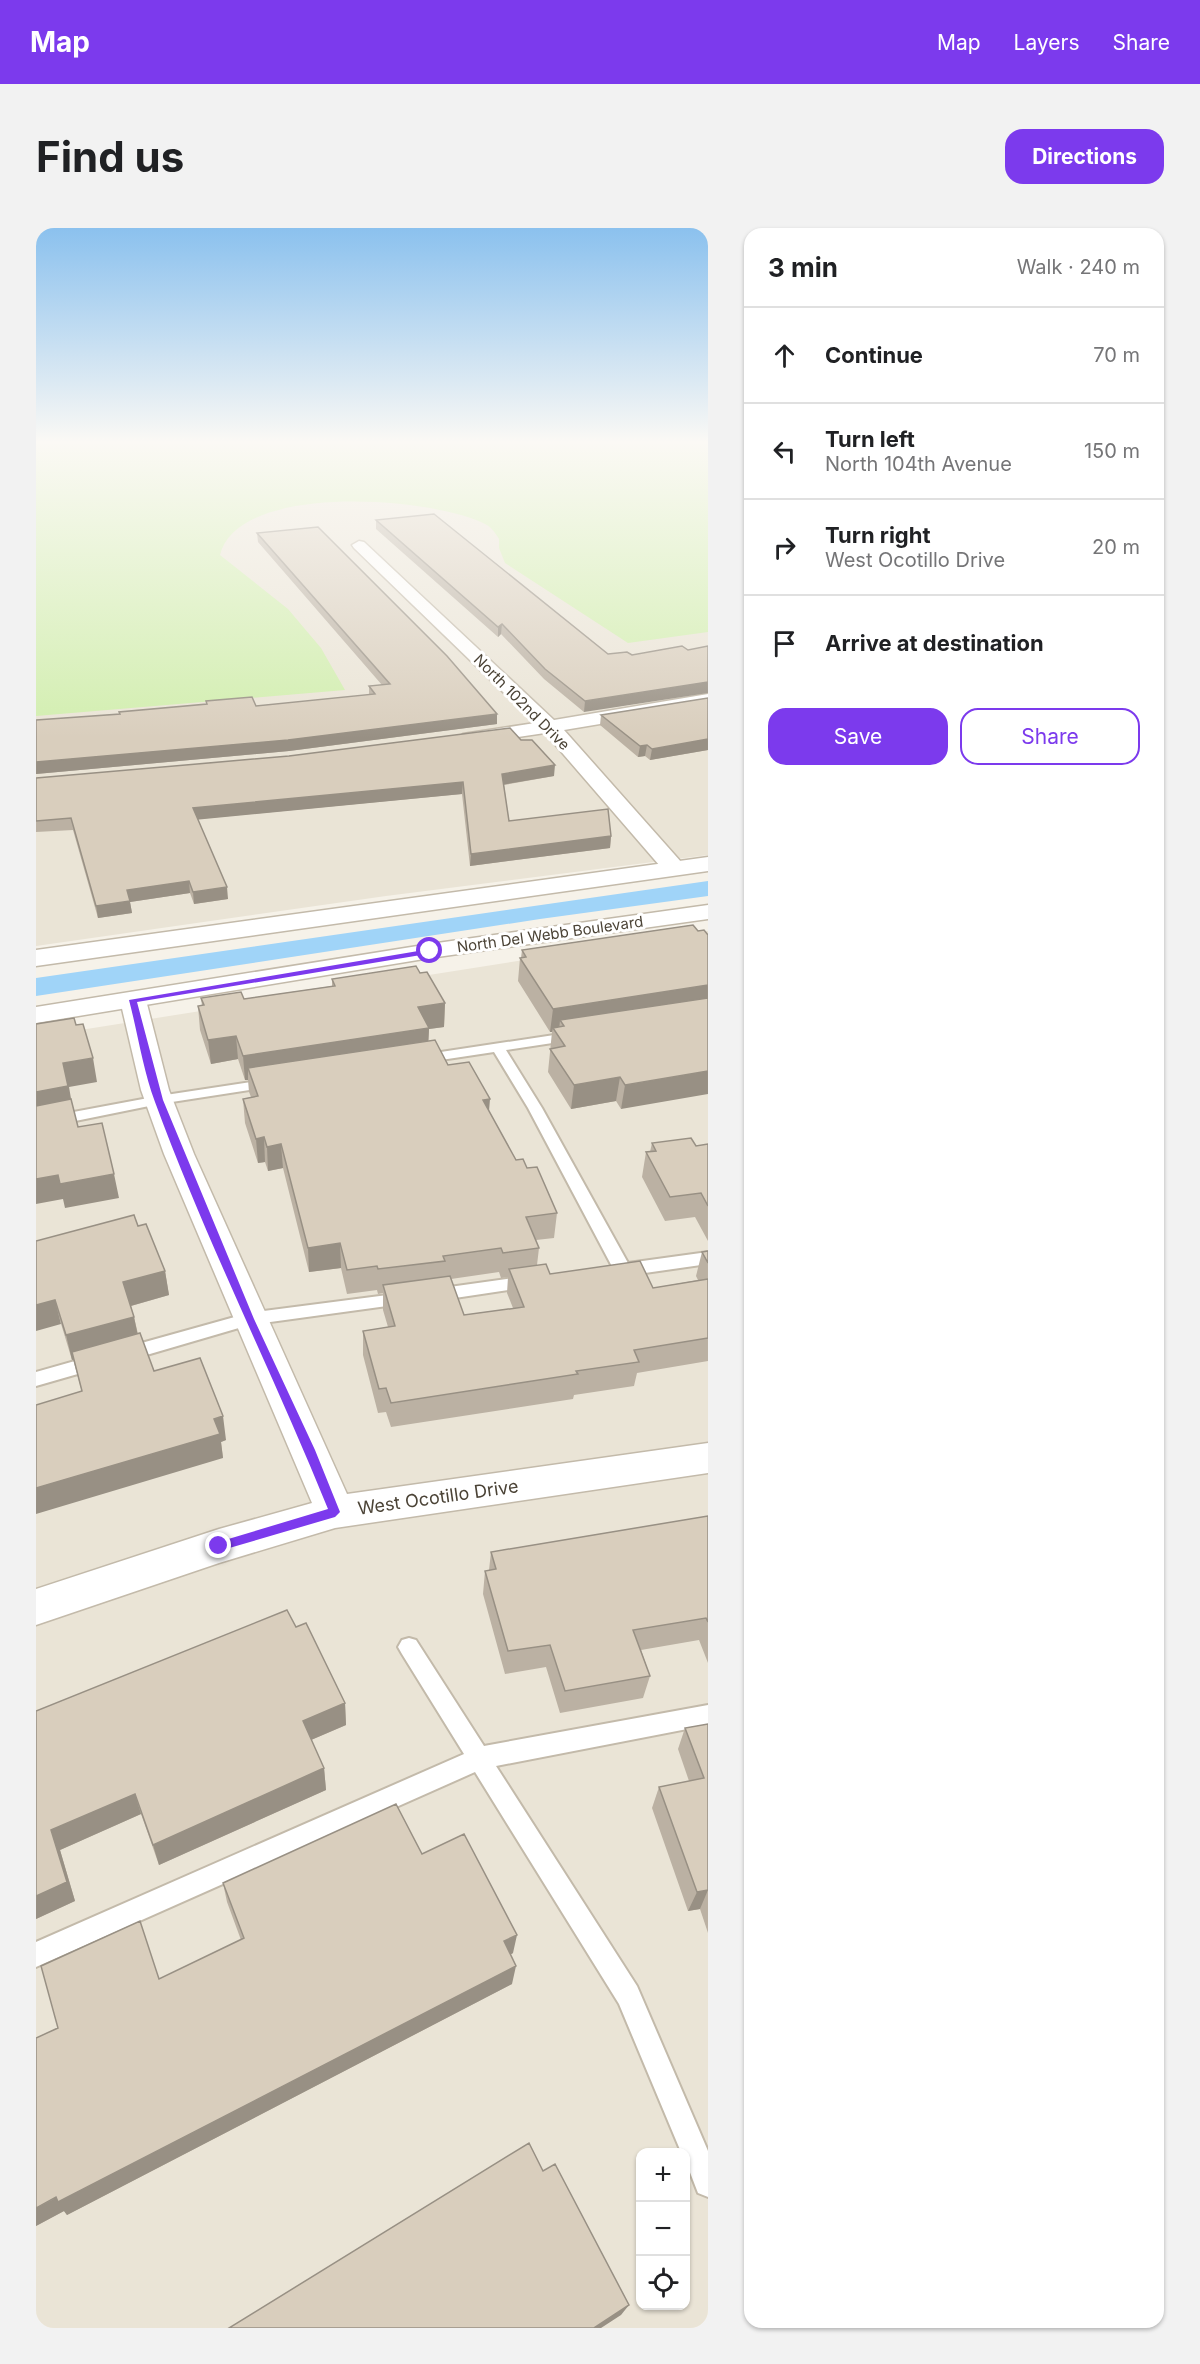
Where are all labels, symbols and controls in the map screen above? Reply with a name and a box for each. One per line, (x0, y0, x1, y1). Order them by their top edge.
text: Map (30, 25, 90, 59)
text: Map (937, 30, 981, 55)
text: Layers (1014, 30, 1080, 55)
text: Share (1113, 30, 1170, 55)
button: Directions (1005, 129, 1164, 184)
text: Find us (36, 131, 184, 182)
text: 3 min (768, 252, 838, 283)
text: Walk · 240 m (1017, 255, 1140, 279)
icon: ahead (768, 339, 801, 372)
text: Continue (825, 342, 923, 368)
text: 70 m (1093, 343, 1140, 367)
text: Turn left (825, 426, 915, 452)
icon: left (768, 435, 801, 468)
text: 150 m (1084, 439, 1140, 463)
text: North 104th Avenue (825, 452, 1012, 476)
text: Turn right (825, 522, 931, 548)
icon: right (768, 531, 801, 564)
text: 20 m (1092, 535, 1140, 559)
text: West Ocotillo Drive (825, 548, 1005, 572)
icon: arrive (768, 627, 801, 660)
text: Arrive at destination (825, 630, 1044, 656)
street label: North 102nd Drive (470, 650, 574, 754)
button: Save (768, 708, 948, 765)
button: Share (960, 708, 1140, 765)
street label: North Del Webb Boulevard (456, 912, 644, 956)
route start (416, 937, 442, 963)
street label: West Ocotillo Drive (356, 1475, 520, 1519)
route end (205, 1532, 231, 1558)
map controls (636, 2148, 690, 2310)
button: + (636, 2148, 690, 2202)
button: − (636, 2202, 690, 2256)
button: locate (636, 2256, 690, 2310)

